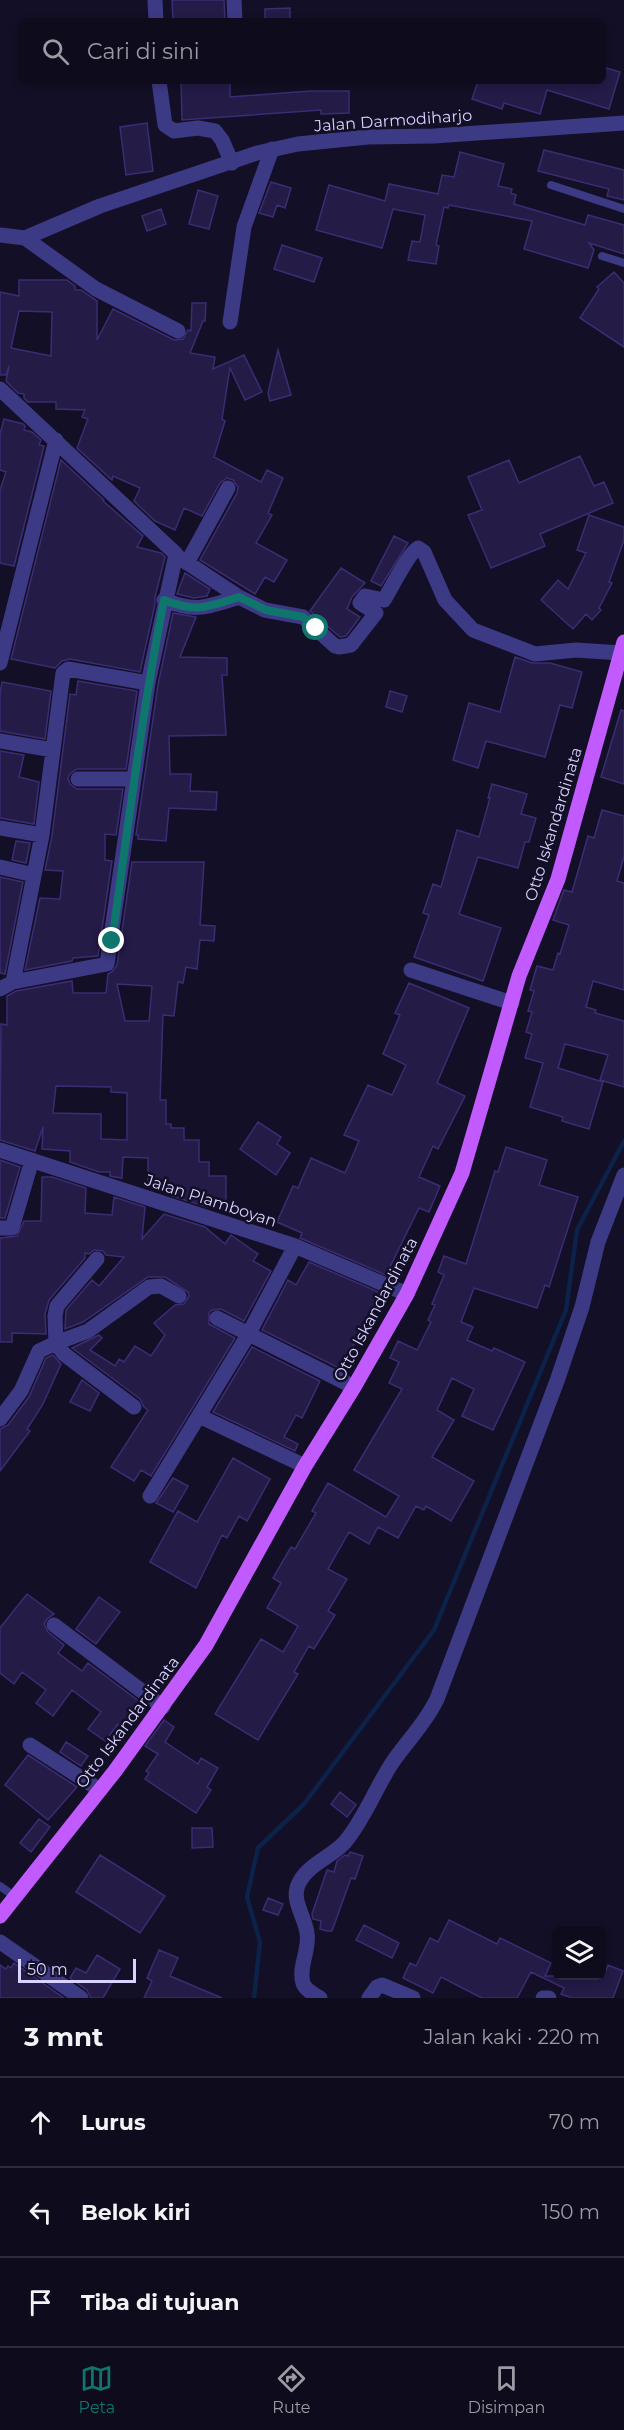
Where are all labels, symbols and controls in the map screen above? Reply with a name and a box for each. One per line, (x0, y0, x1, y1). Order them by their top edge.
search box (18, 18, 606, 84)
icon: search (39, 35, 72, 68)
text: Cari di sini (87, 38, 200, 65)
street label: Jalan Darmodiharjo (312, 105, 473, 136)
route start (302, 614, 328, 640)
street label: Otto Iskandardinata (521, 745, 586, 903)
route end (98, 927, 124, 953)
street label: Jalan Plamboyan (141, 1170, 279, 1231)
street label: Otto Iskandardinata (329, 1234, 421, 1384)
street label: Otto Iskandardinata (72, 1653, 183, 1792)
map controls (552, 1926, 606, 1980)
button: layers (552, 1926, 606, 1980)
scale bar (18, 1956, 136, 1984)
text: 50 m (27, 1960, 68, 1979)
text: 3 mnt (24, 2021, 103, 2053)
text: Jalan kaki · 220 m (423, 2025, 600, 2049)
icon: ahead (24, 2106, 57, 2139)
text: Lurus (81, 2109, 146, 2136)
text: 70 m (549, 2110, 600, 2134)
icon: left (24, 2196, 57, 2229)
text: Belok kiri (81, 2199, 190, 2226)
text: 150 m (542, 2200, 600, 2224)
icon: arrive (24, 2286, 57, 2319)
text: Tiba di tujuan (81, 2289, 239, 2316)
tab: Peta (79, 2362, 115, 2417)
tab: Rute (272, 2362, 311, 2417)
tab: Disimpan (468, 2362, 545, 2417)

